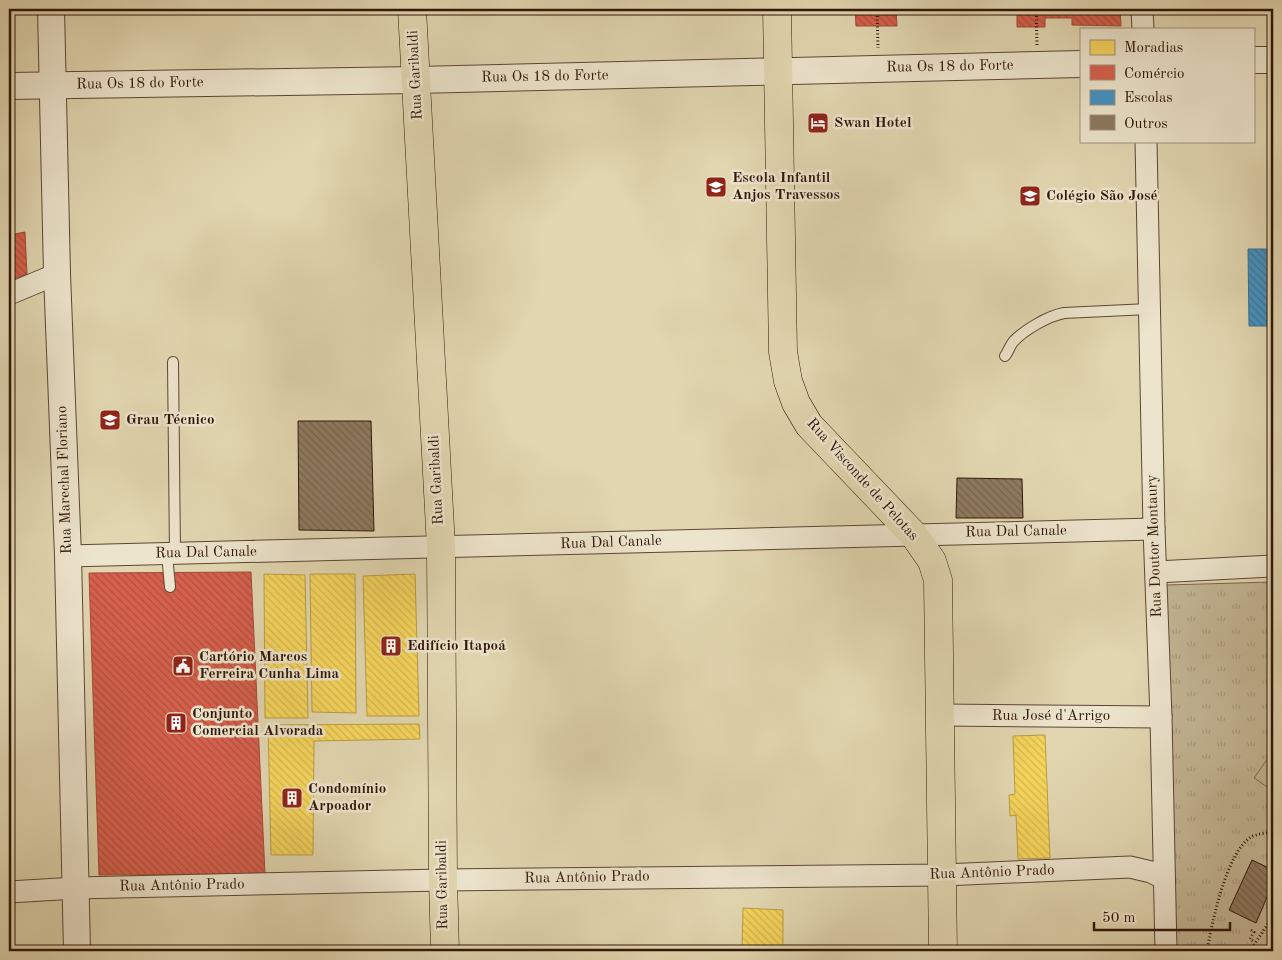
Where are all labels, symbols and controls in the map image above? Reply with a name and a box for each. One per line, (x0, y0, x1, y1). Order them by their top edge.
legend (1080, 28, 1254, 142)
street label: Rua Garibaldi (406, 30, 426, 120)
text: Moradias (1124, 41, 1183, 56)
street label: Rua Os 18 do Forte (886, 58, 1014, 76)
text: Comércio (1124, 67, 1184, 82)
street label: Rua Os 18 do Forte (481, 68, 609, 86)
street label: Rua Os 18 do Forte (76, 75, 204, 93)
text: Escolas (1124, 91, 1173, 106)
hotel icon: Swan Hotel (806, 111, 830, 135)
place label: Swan Hotel (834, 116, 912, 131)
text: Outros (1124, 117, 1168, 132)
place label: Escola Infantil Anjos Travessos (732, 171, 840, 203)
school or university icon: Escola Infantil Anjos Travessos (704, 175, 728, 199)
school or university icon: Colégio São José (1018, 184, 1042, 208)
place label: Colégio São José (1046, 189, 1158, 204)
street label: Rua Marechal Floriano (55, 406, 75, 554)
school or university icon: Grau Técnico (98, 408, 122, 432)
place label: Grau Técnico (126, 413, 215, 428)
street label: Rua Visconde de Pelotas (803, 416, 921, 544)
street label: Rua Garibaldi (427, 435, 447, 525)
street label: Rua Doutor Montaury (1145, 474, 1165, 618)
street label: Rua Dal Canale (965, 524, 1067, 540)
street label: Rua Dal Canale (560, 534, 662, 552)
street label: Rua Dal Canale (155, 545, 257, 561)
building icon: Edifício Itapoá (379, 634, 403, 658)
place label: Edifício Itapoá (407, 639, 506, 654)
place label: Cartório Marcos Ferreira Cunha Lima (199, 650, 340, 682)
public building icon: Cartório Marcos Ferreira Cunha Lima (171, 654, 195, 678)
place label: Conjunto Comercial Alvorada (192, 707, 324, 739)
street label: Rua José d'Arrigo (992, 709, 1110, 724)
building icon: Conjunto Comercial Alvorada (164, 711, 188, 735)
place label: Condomínio Arpoador (308, 782, 386, 814)
building icon: Condomínio Arpoador (280, 786, 304, 810)
street label: Rua Garibaldi (435, 840, 451, 930)
street label: Rua Antônio Prado (929, 863, 1055, 883)
street label: Rua Antônio Prado (524, 869, 650, 887)
street label: Rua Antônio Prado (119, 877, 245, 895)
scale bar (1094, 900, 1231, 932)
text: 50 m (1102, 911, 1136, 926)

